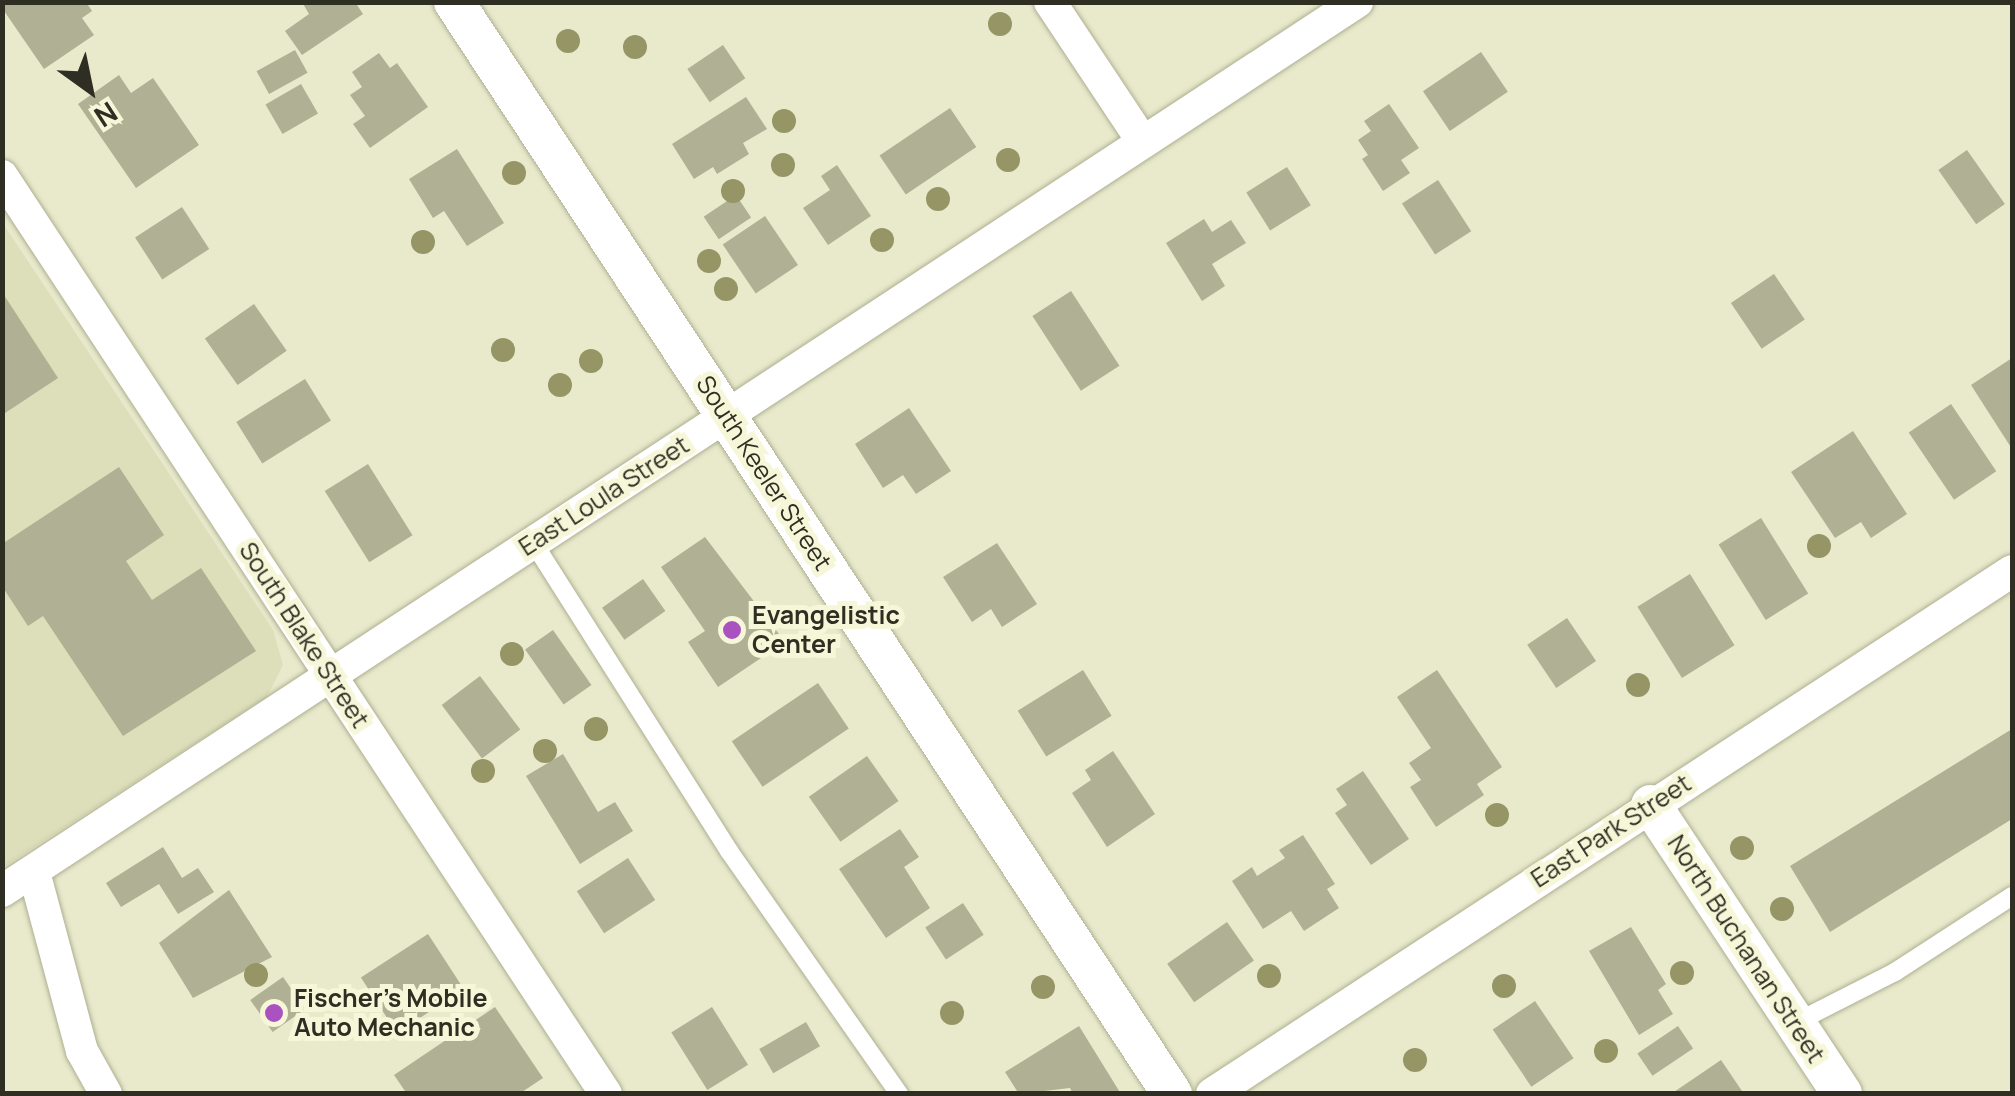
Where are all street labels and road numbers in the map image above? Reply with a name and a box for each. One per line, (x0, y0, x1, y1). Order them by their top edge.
street label: South Keeler Street (690, 370, 838, 576)
street label: East Loula Street (513, 430, 695, 562)
street label: South Blake Street (233, 537, 375, 733)
street label: East Park Street (1525, 768, 1697, 894)
street label: North Buchanan Street (1661, 829, 1831, 1069)

